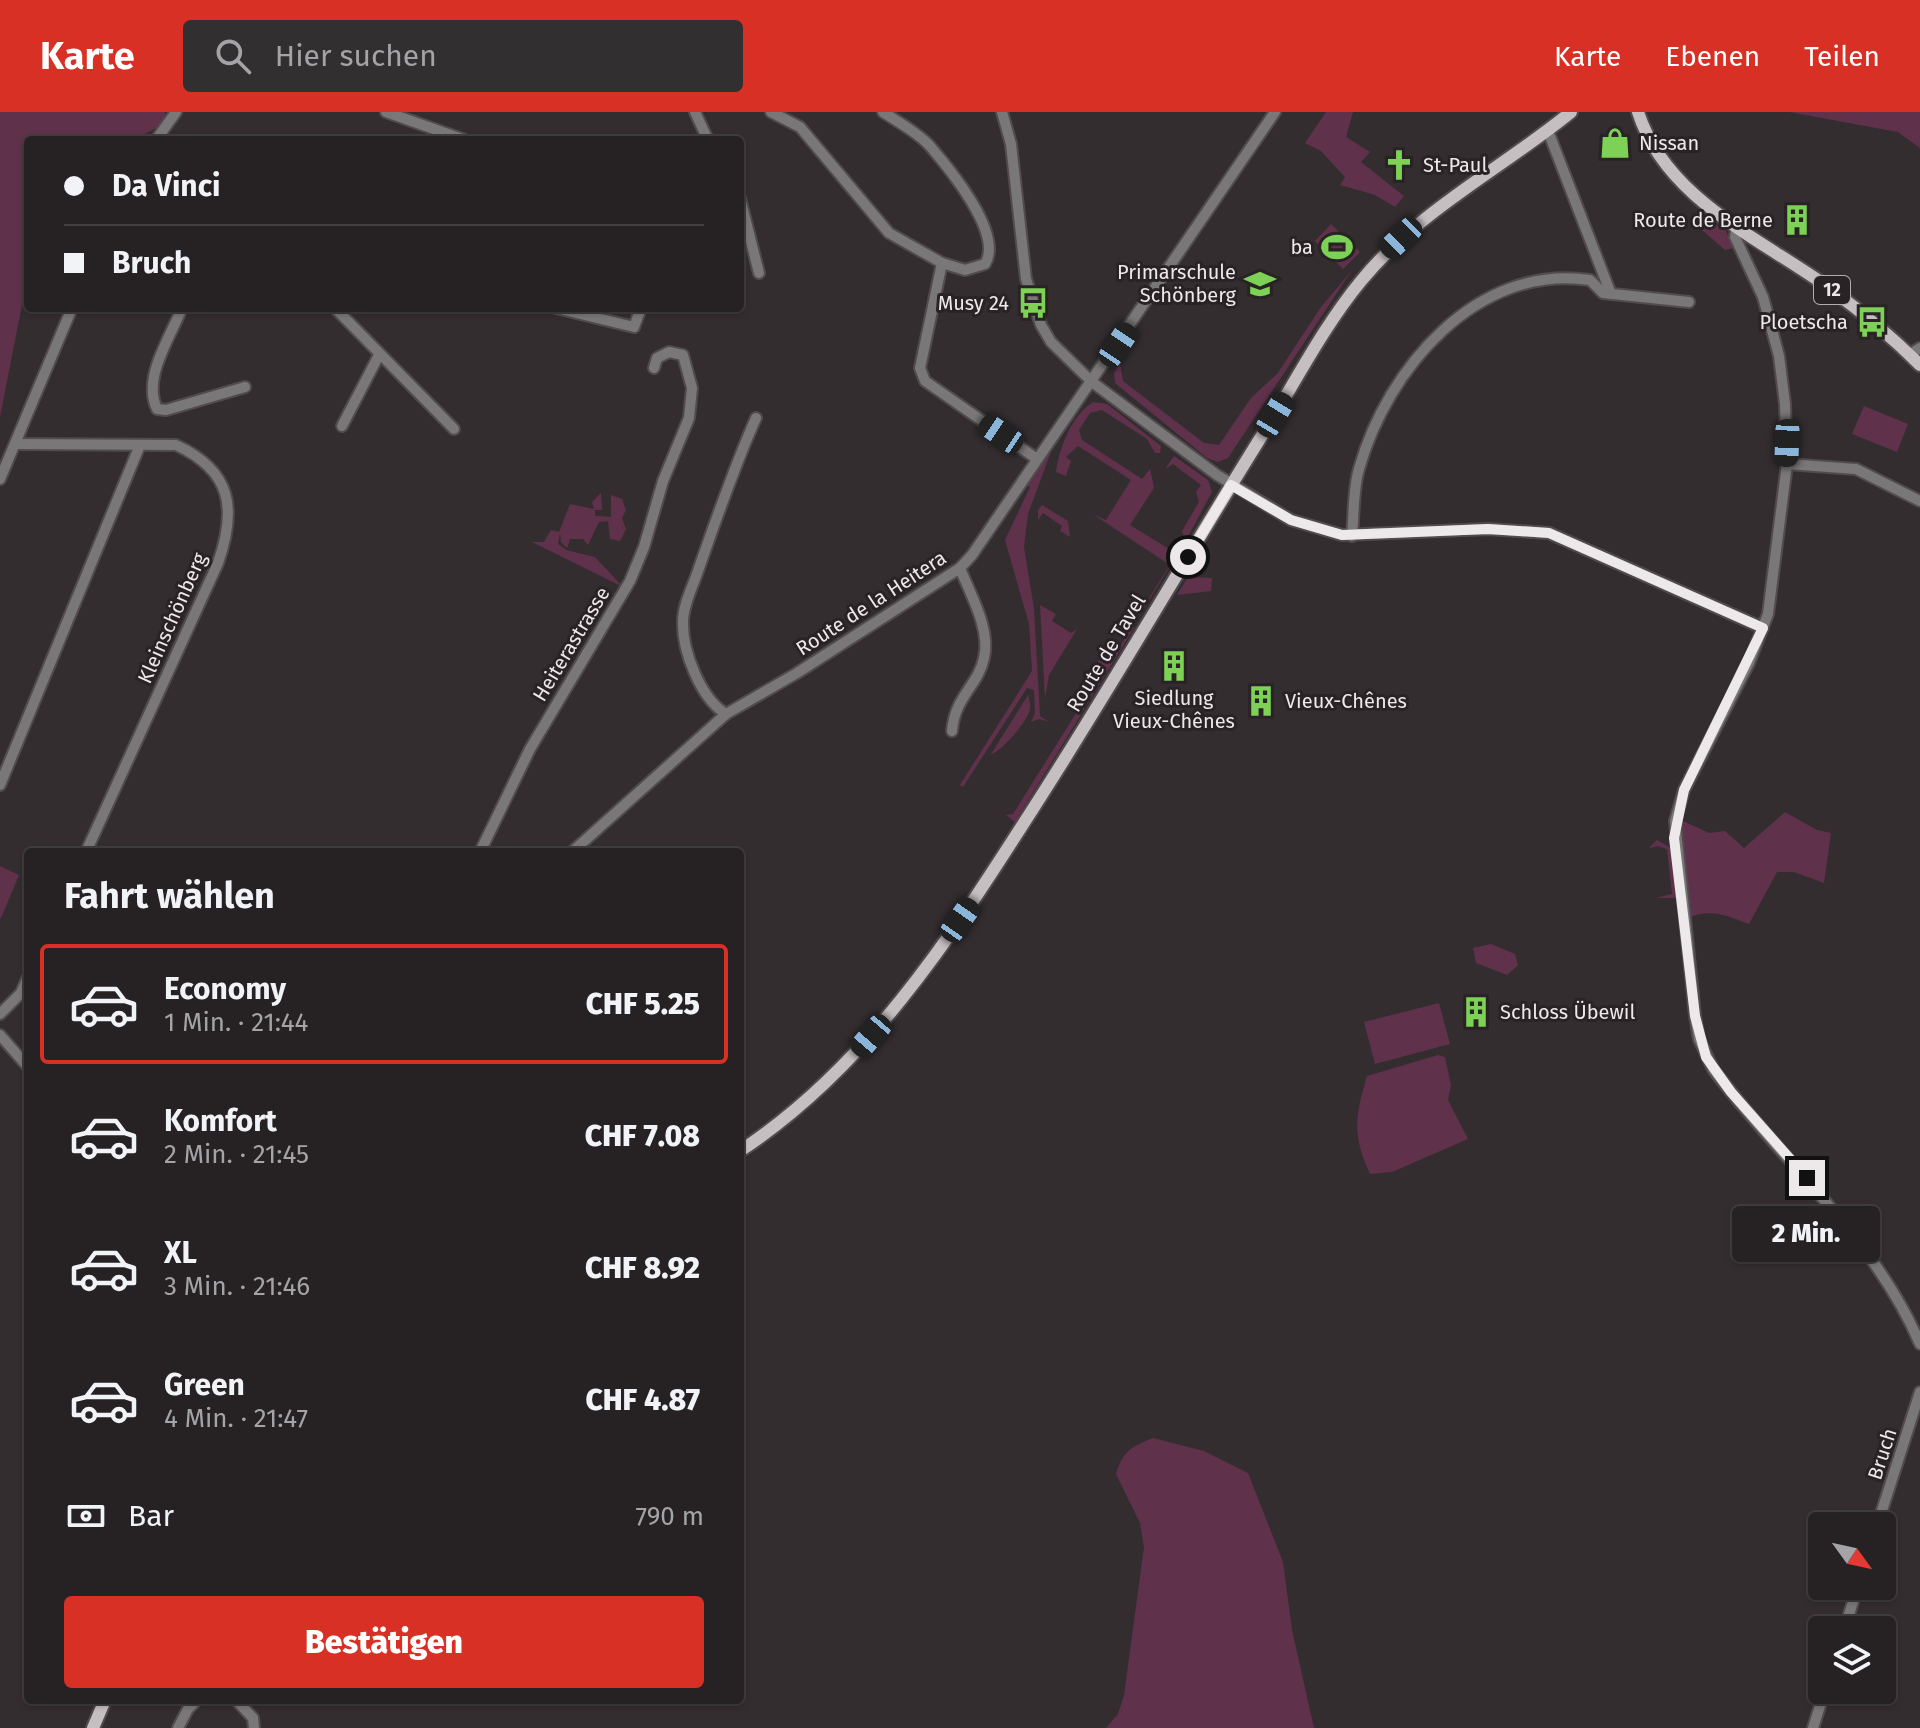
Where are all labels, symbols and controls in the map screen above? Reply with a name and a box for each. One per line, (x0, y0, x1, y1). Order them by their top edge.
search box (183, 20, 743, 92)
text: Karte (40, 33, 135, 79)
icon: search (211, 34, 255, 78)
text: Hier suchen (275, 38, 437, 74)
text: Karte (1554, 40, 1621, 73)
text: Ebenen (1665, 40, 1760, 73)
text: Teilen (1804, 40, 1880, 73)
shop icon: Nissan (1598, 126, 1632, 160)
place label: Nissan (1639, 131, 1699, 155)
church icon: St-Paul (1382, 148, 1416, 182)
place label: St-Paul (1423, 153, 1487, 177)
text: Da Vinci (112, 168, 220, 204)
building icon: Route de Berne (1780, 203, 1814, 237)
place label: Route de Berne (1633, 208, 1773, 232)
car (1375, 213, 1427, 263)
sports icon: ba (1320, 230, 1354, 264)
place label: ba (1290, 235, 1313, 259)
text: Bruch (112, 245, 191, 281)
place label: Primarschule Schönberg (1117, 260, 1237, 307)
school or university icon: Primarschule Schönberg (1243, 267, 1277, 301)
road number: 12 (1814, 276, 1850, 304)
bus stop icon: Musy 24 (1016, 286, 1050, 320)
place label: Musy 24 (938, 291, 1009, 315)
bus stop icon: Ploetscha (1855, 305, 1889, 339)
place label: Ploetscha (1760, 310, 1848, 334)
car (1095, 318, 1141, 372)
car (1252, 388, 1298, 442)
car (974, 411, 1028, 457)
car (1774, 419, 1800, 467)
route start (1170, 539, 1206, 575)
street label: Route de la Heitera (791, 545, 951, 661)
street label: Kleinschönberg (132, 548, 212, 687)
street label: Heiterastrasse (527, 582, 615, 706)
street label: Route de Tavel (1062, 590, 1151, 716)
building icon: Siedlung Vieux-Chênes (1157, 649, 1191, 683)
building icon: Vieux-Chênes (1244, 684, 1278, 718)
place label: Siedlung Vieux-Chênes (1113, 686, 1235, 733)
place label: Vieux-Chênes (1285, 689, 1407, 713)
text: Fahrt wählen (64, 874, 275, 918)
car (936, 893, 984, 947)
icon: car (68, 968, 140, 1040)
text: Economy (164, 971, 286, 1007)
text: CHF 5.25 (586, 986, 700, 1022)
building icon: Schloss Übewil (1459, 995, 1493, 1029)
place label: Schloss Übewil (1500, 1000, 1635, 1024)
text: 1 Min. · 21:44 (164, 1007, 308, 1038)
car (846, 1010, 896, 1062)
icon: car (68, 1100, 140, 1172)
text: Komfort (164, 1103, 277, 1139)
text: CHF 7.08 (585, 1118, 700, 1154)
text: 2 Min. · 21:45 (164, 1139, 309, 1170)
route end (1789, 1160, 1825, 1196)
callout: 2 Min. (1733, 1206, 1881, 1262)
text: 2 Min. (1772, 1218, 1840, 1249)
icon: car (68, 1232, 140, 1304)
text: XL (164, 1235, 197, 1271)
text: CHF 8.92 (585, 1250, 700, 1286)
text: 3 Min. · 21:46 (164, 1271, 310, 1302)
icon: car (68, 1364, 140, 1436)
text: Green (164, 1367, 245, 1403)
text: CHF 4.87 (585, 1382, 700, 1418)
text: 4 Min. · 21:47 (164, 1403, 308, 1434)
street label: Bruch (1862, 1425, 1902, 1483)
icon: cash (64, 1494, 108, 1538)
text: Bar (128, 1498, 174, 1534)
text: 790 m (636, 1501, 704, 1532)
north arrow (1808, 1512, 1896, 1600)
map controls (1808, 1512, 1896, 1704)
button: Bestätigen (64, 1596, 704, 1688)
button: layers (1808, 1616, 1896, 1704)

